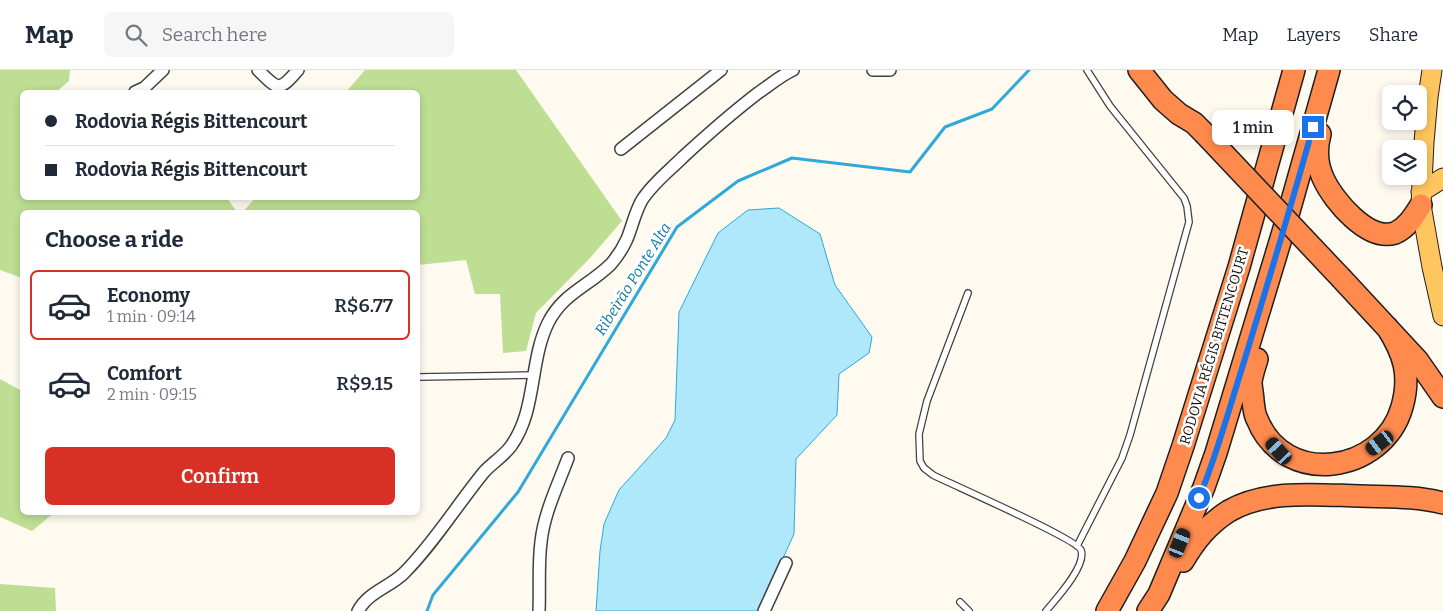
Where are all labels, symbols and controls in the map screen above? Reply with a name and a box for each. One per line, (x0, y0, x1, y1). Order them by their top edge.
search box (104, 12, 454, 57)
text: Map (25, 21, 74, 49)
icon: search (122, 21, 150, 49)
text: Search here (162, 23, 267, 46)
text: Map (1222, 24, 1258, 46)
text: Layers (1286, 24, 1341, 46)
text: Share (1369, 24, 1418, 46)
map controls (1382, 85, 1427, 185)
button: locate (1382, 85, 1427, 130)
text: Rodovia Régis Bittencourt (75, 110, 307, 133)
callout: 1 min (1213, 110, 1296, 144)
route end (1302, 116, 1324, 138)
text: 1 min (1233, 118, 1273, 137)
button: layers (1382, 140, 1427, 185)
text: Rodovia Régis Bittencourt (75, 158, 307, 181)
water label: Ribeirão Ponte Alta (591, 219, 675, 339)
text: Choose a ride (45, 226, 184, 253)
street label: RODOVIA RÉGIS BITTENCOURT (1175, 245, 1253, 447)
icon: car (47, 283, 92, 328)
text: Economy (107, 284, 190, 307)
text: R$6.77 (334, 294, 393, 317)
text: 1 min · 09:14 (107, 307, 195, 326)
icon: car (47, 361, 92, 406)
text: Comfort (107, 362, 182, 385)
text: R$9.15 (336, 372, 393, 395)
text: 2 min · 09:15 (107, 385, 197, 404)
car (1363, 428, 1396, 458)
car (1263, 435, 1294, 467)
button: Confirm (45, 447, 395, 505)
route start (1188, 487, 1210, 509)
car (1167, 526, 1192, 560)

